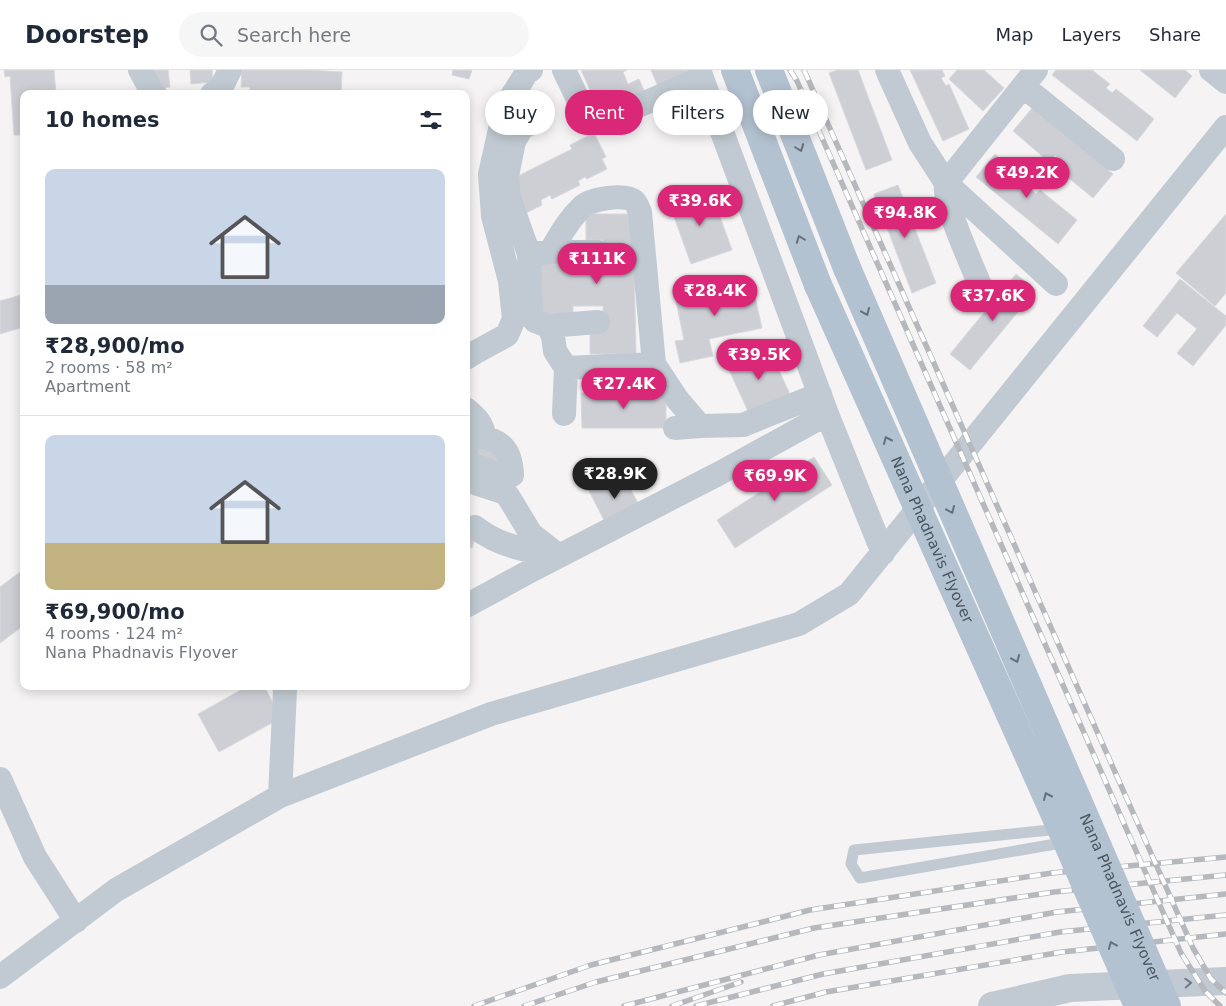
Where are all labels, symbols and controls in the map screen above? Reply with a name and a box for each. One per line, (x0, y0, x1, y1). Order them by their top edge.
search box (179, 12, 529, 57)
text: Doorstep (25, 21, 149, 49)
icon: search (197, 21, 225, 49)
text: Search here (237, 24, 351, 46)
text: Map (995, 24, 1033, 45)
text: Layers (1061, 24, 1121, 45)
text: Share (1149, 24, 1201, 45)
chip: Buy (485, 90, 555, 135)
chip: Rent (565, 90, 643, 135)
chip: Filters (653, 90, 743, 135)
chip: New (753, 90, 828, 135)
icon: filters (417, 106, 445, 134)
text: 10 homes (45, 108, 160, 132)
one-way arrow (794, 143, 804, 152)
pin: ₹49.2K (986, 156, 1068, 199)
text: ₹49.2K (995, 163, 1059, 182)
pin: ₹39.6K (659, 184, 741, 227)
text: ₹39.6K (668, 191, 732, 210)
pin: ₹94.8K (864, 196, 946, 239)
icon: home (200, 202, 290, 292)
text: ₹94.8K (873, 203, 937, 222)
one-way arrow (796, 236, 806, 244)
pin: ₹111K (562, 242, 632, 285)
text: ₹111K (569, 249, 625, 268)
pin: ₹28.4K (674, 274, 756, 317)
pin: ₹37.6K (952, 280, 1034, 322)
text: ₹28.4K (683, 281, 747, 300)
text: ₹37.6K (961, 286, 1025, 305)
one-way arrow (859, 307, 870, 316)
text: ₹28,900/mo (45, 334, 185, 358)
pin: ₹39.5K (718, 338, 800, 381)
text: ₹39.5K (727, 345, 791, 364)
text: 2 rooms · 58 m² (45, 358, 173, 377)
pin: ₹27.4K (583, 368, 665, 410)
text: ₹27.4K (592, 374, 656, 393)
text: Apartment (45, 377, 131, 396)
one-way arrow (883, 436, 894, 445)
street label: Nana Phadnavis Flyover (887, 454, 977, 627)
pin: ₹28.9K (574, 458, 656, 500)
pin: ₹69.9K (734, 460, 816, 502)
text: ₹28.9K (583, 464, 647, 483)
text: ₹69.9K (743, 466, 807, 485)
icon: home (200, 467, 290, 557)
one-way arrow (945, 505, 956, 514)
text: ₹69,900/mo (45, 600, 185, 624)
text: 4 rooms · 124 m² (45, 624, 183, 643)
text: Nana Phadnavis Flyover (45, 643, 238, 662)
one-way arrow (1010, 654, 1021, 663)
one-way arrow (1042, 792, 1053, 801)
street label: Nana Phadnavis Flyover (1076, 811, 1164, 985)
one-way arrow (1107, 941, 1118, 950)
one-way arrow (1185, 978, 1193, 989)

